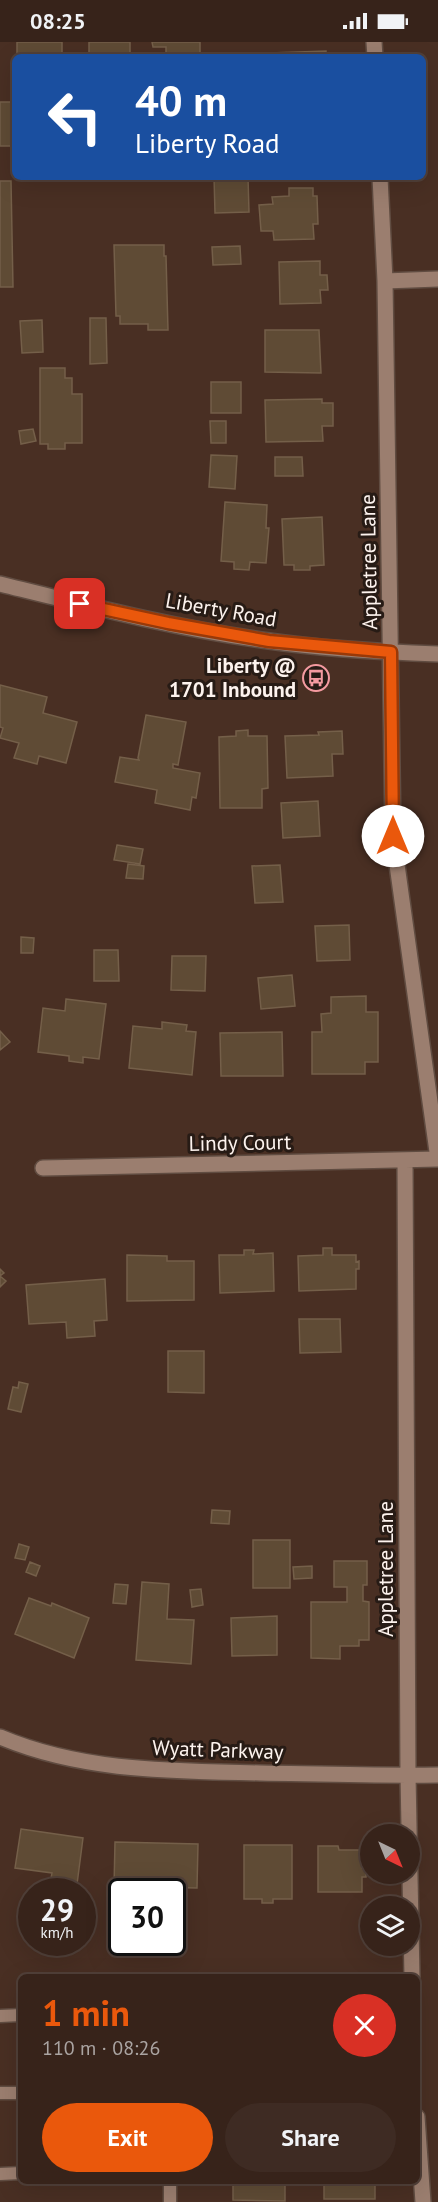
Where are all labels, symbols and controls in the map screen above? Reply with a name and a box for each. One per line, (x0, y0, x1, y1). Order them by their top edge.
text: 08:25 (30, 7, 86, 35)
text: 40 m (135, 73, 227, 128)
icon: left (36, 78, 114, 156)
text: Liberty Road (135, 126, 280, 160)
street label: Appletree Lane (354, 494, 383, 630)
pin (54, 578, 105, 629)
street label: Liberty Road (163, 586, 279, 633)
icon: arrive (63, 587, 96, 620)
place label: Liberty @ 1701 Inbound (169, 652, 296, 703)
bus stop icon: Liberty @ 1701 Inbound (301, 663, 331, 693)
position arrow (361, 804, 425, 868)
street label: Lindy Court (188, 1128, 292, 1157)
street label: Appletree Lane (372, 1501, 399, 1637)
street label: Wyatt Parkway (152, 1734, 284, 1765)
north arrow (360, 1824, 420, 1884)
map controls (360, 1824, 420, 1956)
speed limit sign: 30 (108, 1878, 186, 1956)
text: 29 (40, 1890, 74, 1929)
button: layers (360, 1896, 420, 1956)
text: km/h (41, 1923, 73, 1942)
text: 1 min (42, 1989, 130, 2036)
button: close (333, 1994, 396, 2057)
text: 110 m · 08:26 (42, 2035, 160, 2061)
button: Exit (42, 2103, 213, 2172)
button: Share (225, 2103, 396, 2172)

